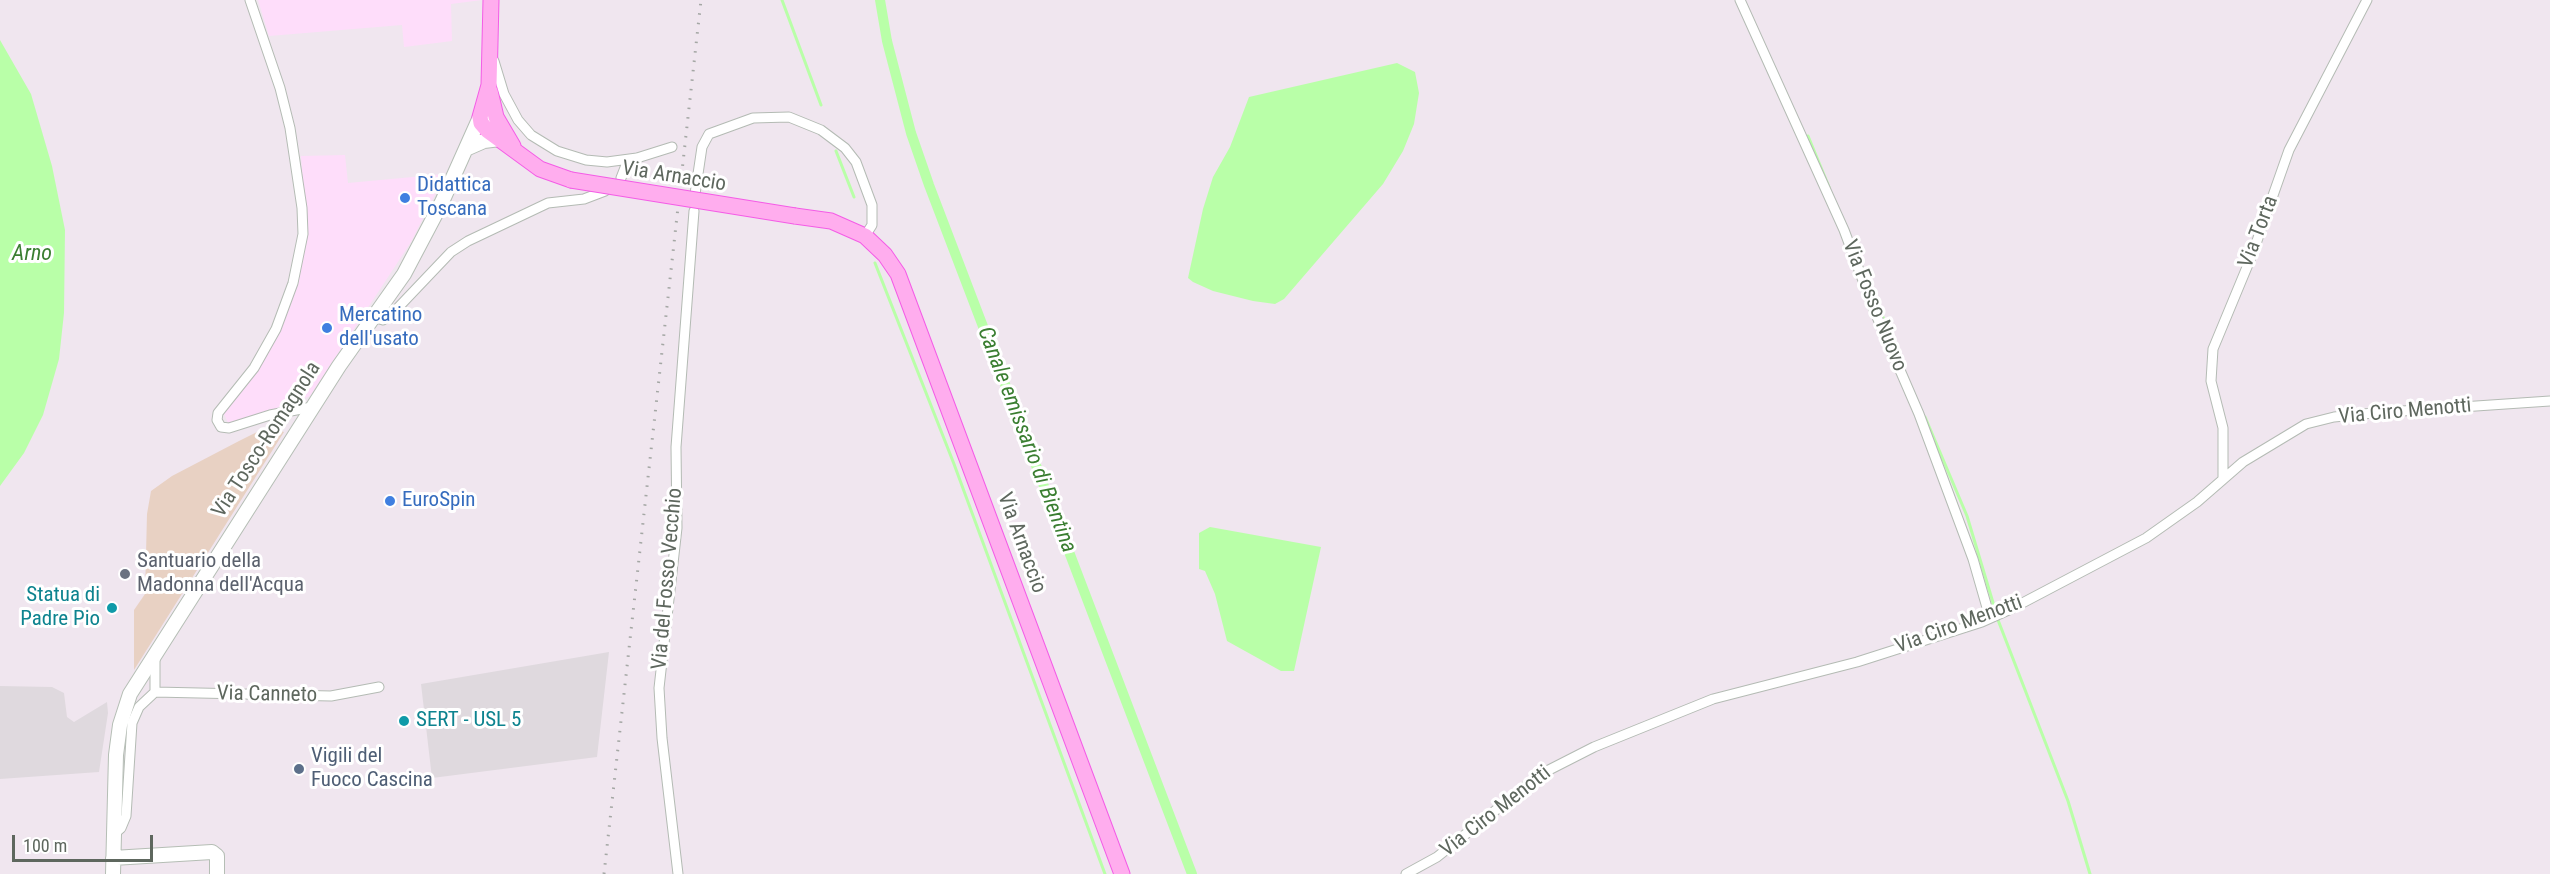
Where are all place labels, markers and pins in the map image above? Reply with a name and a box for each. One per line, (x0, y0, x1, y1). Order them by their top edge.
place label: Didattica Toscana (417, 173, 491, 223)
marker: Didattica Toscana (398, 191, 412, 205)
place label: Mercatino dell'usato (339, 303, 422, 353)
marker: Mercatino dell'usato (320, 321, 334, 335)
place label: EuroSpin (402, 488, 475, 514)
marker: EuroSpin (383, 494, 397, 508)
place label: Santuario della Madonna dell'Acqua (137, 549, 304, 599)
marker: Santuario della Madonna dell'Acqua (118, 567, 132, 581)
place label: Statua di Padre Pio (20, 583, 100, 633)
marker: Statua di Padre Pio (105, 601, 119, 615)
place label: SERT - USL 5 (416, 708, 521, 734)
marker: SERT - USL 5 (397, 714, 411, 728)
place label: Vigili del Fuoco Cascina (311, 744, 433, 794)
marker: Vigili del Fuoco Cascina (292, 762, 306, 776)

